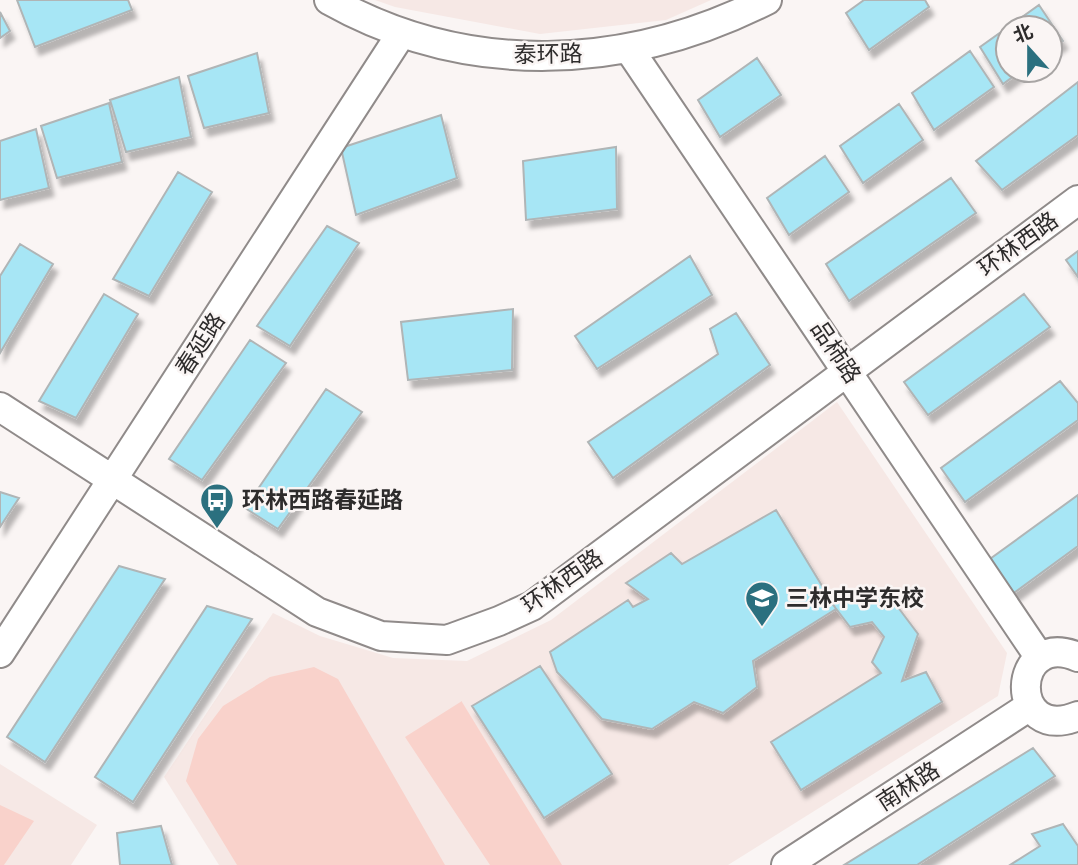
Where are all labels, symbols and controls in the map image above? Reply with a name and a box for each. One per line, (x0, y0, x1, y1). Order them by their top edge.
north arrow (994, 14, 1064, 84)
text: 北 (1010, 19, 1036, 48)
street label: 泰环路 (513, 38, 583, 69)
street label: 环林西路 (972, 205, 1063, 282)
street label: 春延路 (169, 307, 231, 381)
street label: 品柿路 (805, 315, 868, 388)
bus stop icon: 环林西路春延路 (198, 481, 236, 530)
place label: 环林西路春延路 (242, 485, 403, 514)
street label: 环林西路 (516, 542, 608, 619)
school or university icon: 三林中学东校 (743, 579, 781, 628)
place label: 三林中学东校 (786, 583, 924, 612)
street label: 南林路 (871, 755, 945, 817)

